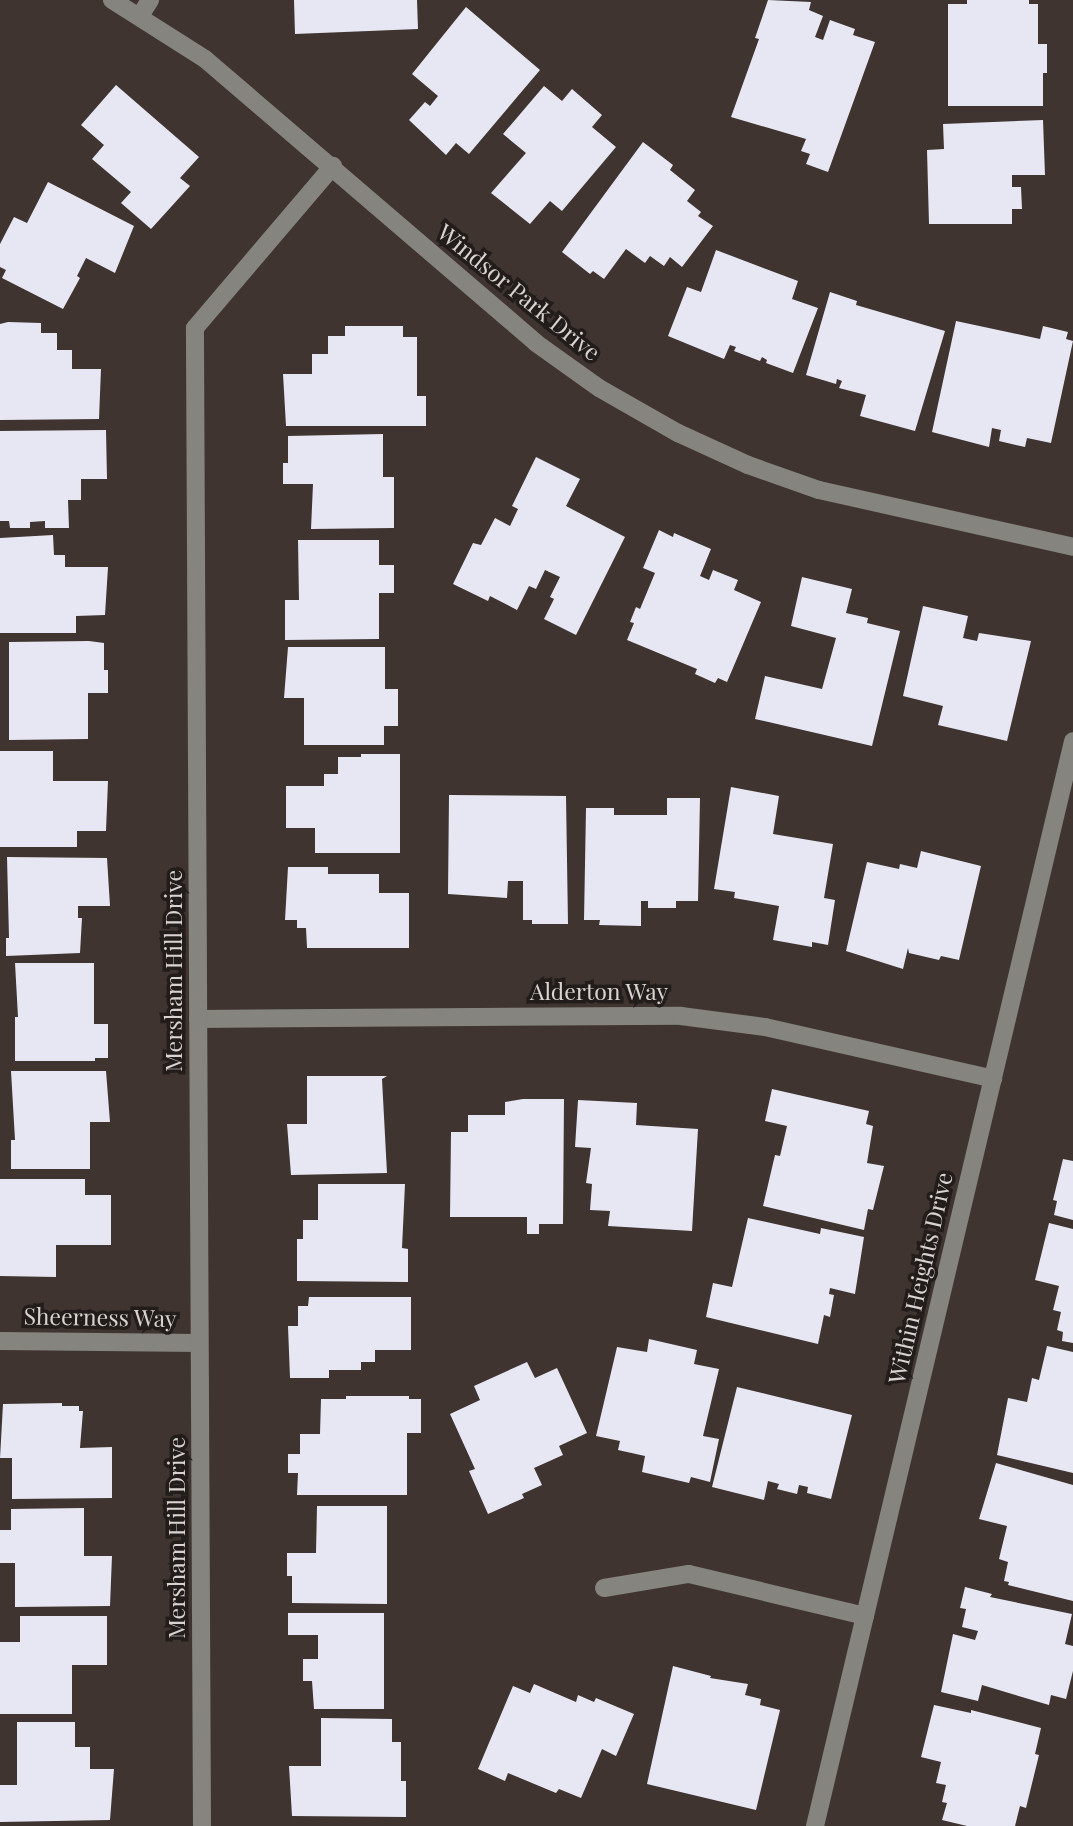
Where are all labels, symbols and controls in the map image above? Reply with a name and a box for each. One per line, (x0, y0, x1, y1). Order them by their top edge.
street label: Windsor Park Drive (432, 218, 606, 366)
street label: Mersham Hill Drive (159, 870, 187, 1072)
street label: Alderton Way (530, 977, 668, 1005)
street label: Within Heights Drive (882, 1169, 958, 1387)
street label: Sheerness Way (23, 1302, 177, 1332)
street label: Mersham Hill Drive (162, 1437, 190, 1639)

